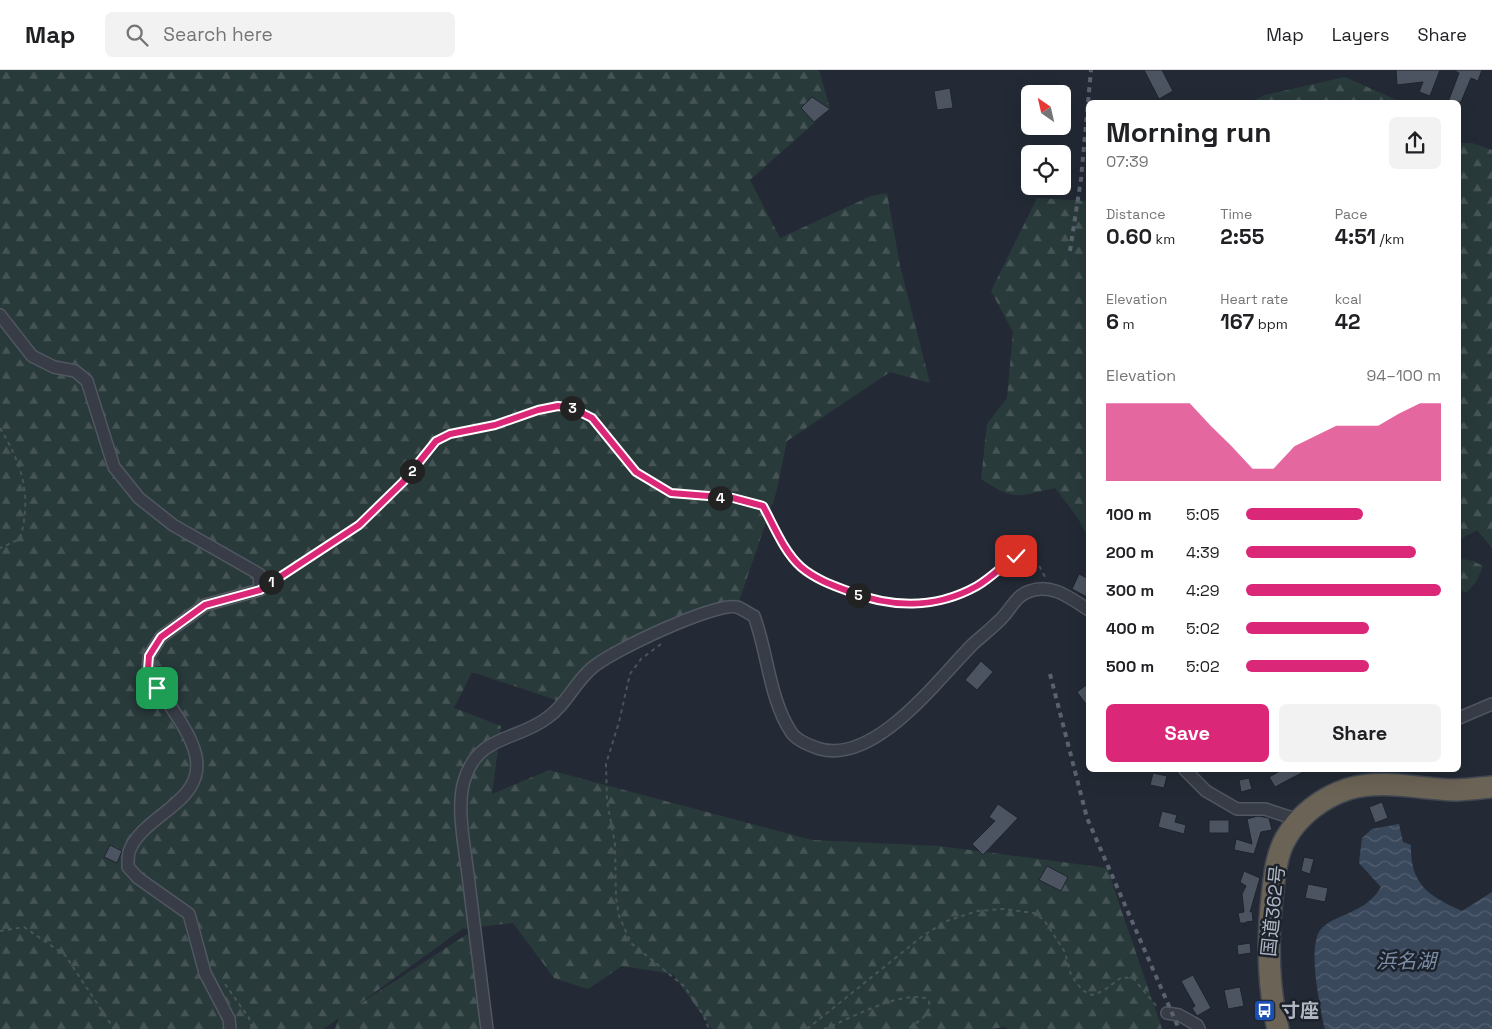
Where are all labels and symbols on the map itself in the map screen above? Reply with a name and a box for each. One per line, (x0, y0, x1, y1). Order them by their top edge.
north arrow (1021, 85, 1071, 135)
pin: 3 (560, 396, 584, 420)
pin: 2 (400, 458, 424, 484)
pin: 4 (708, 486, 732, 510)
pin (995, 535, 1037, 577)
pin: 1 (258, 570, 284, 594)
pin: 5 (846, 582, 870, 608)
pin (136, 667, 178, 709)
street label: 国道362号 (1256, 864, 1290, 958)
water label: 浜名湖 (1376, 948, 1439, 974)
bus stop icon: 寸座 (1253, 998, 1277, 1022)
place label: 寸座 (1281, 998, 1319, 1023)

